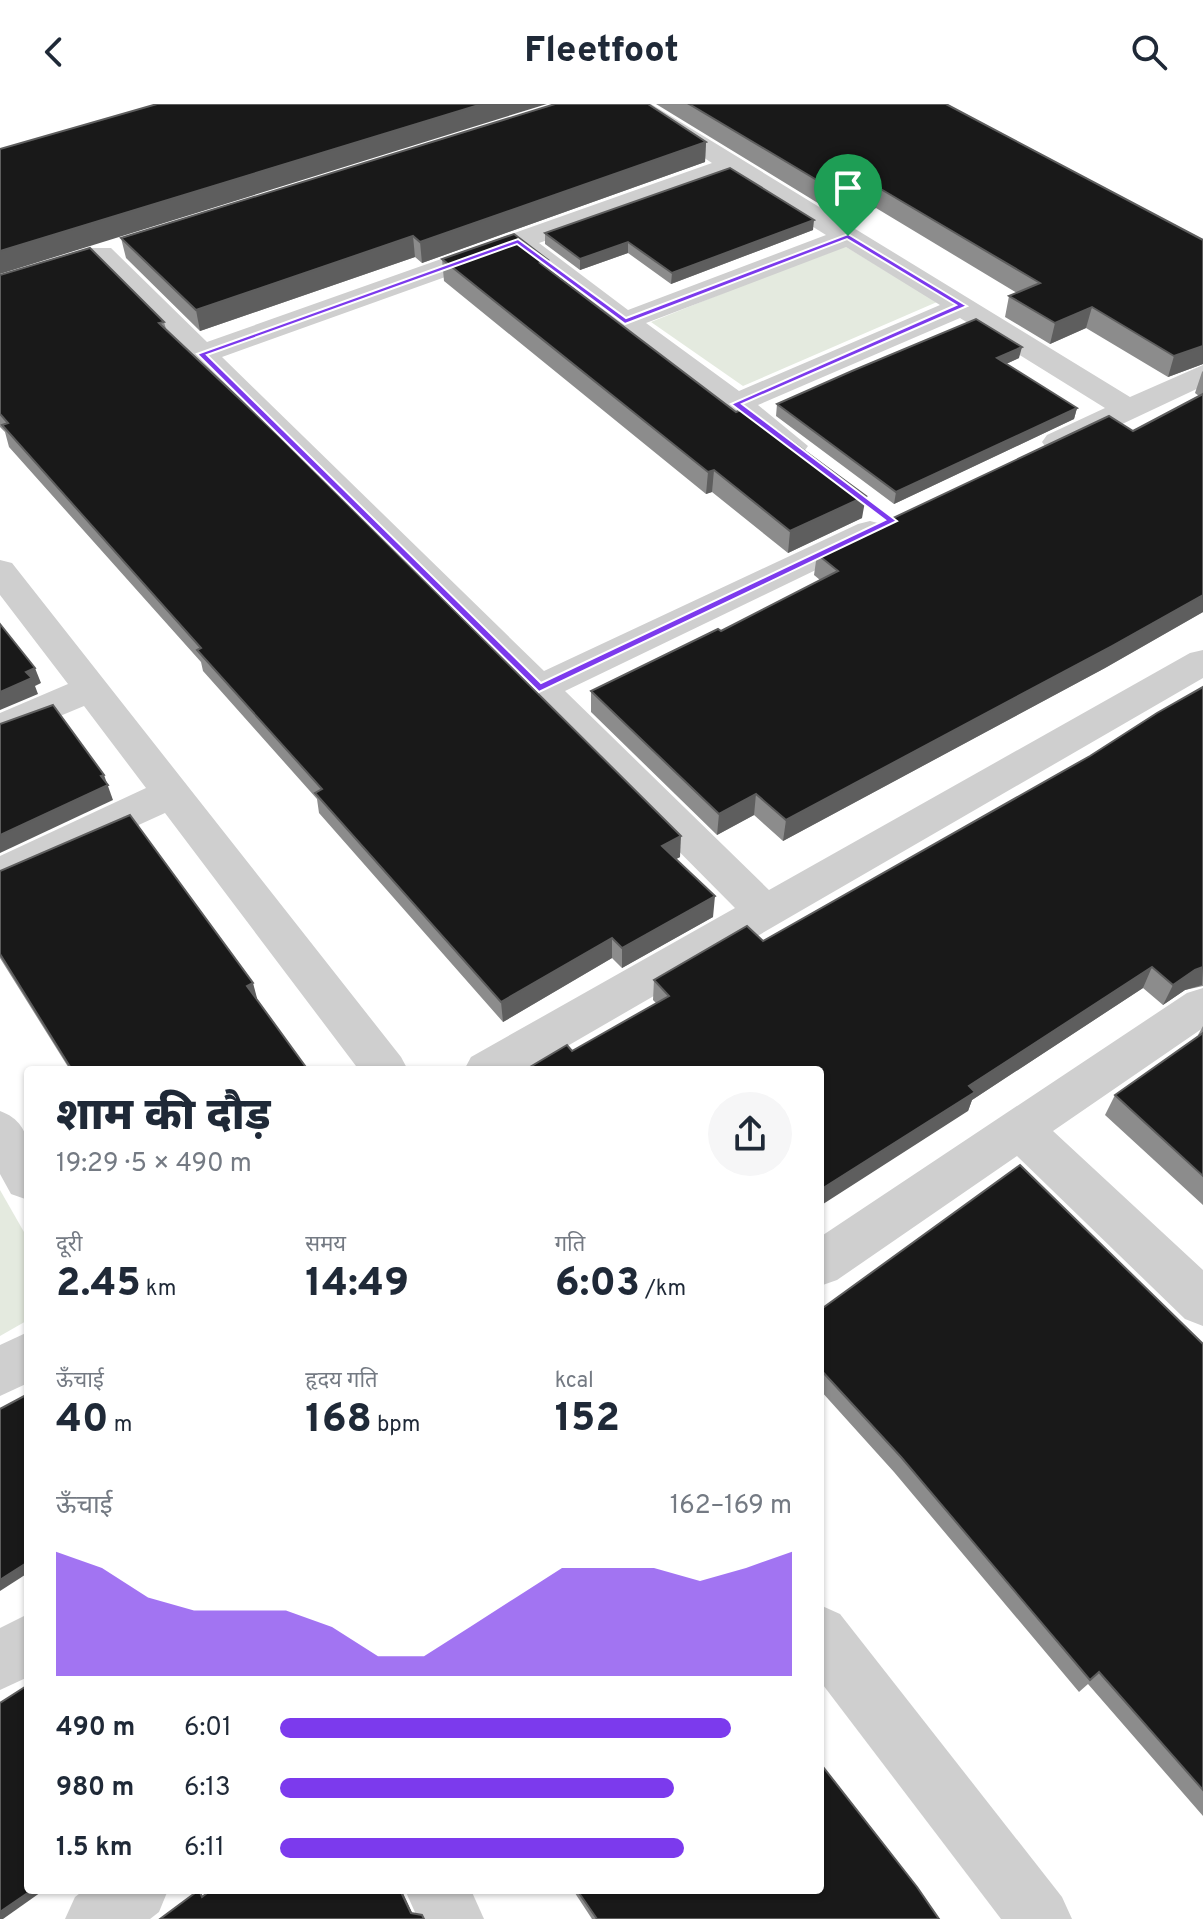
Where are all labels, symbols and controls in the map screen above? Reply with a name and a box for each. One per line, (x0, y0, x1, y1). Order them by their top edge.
text: Fleetfoot (524, 29, 679, 75)
icon: back (32, 30, 76, 74)
icon: search (1127, 30, 1171, 74)
pin (814, 154, 882, 236)
icon: arrive (826, 166, 870, 210)
text: शाम की दौड़ (56, 1090, 270, 1146)
button: share (708, 1092, 792, 1176)
text: 19:29 · 5 × 490 m (56, 1148, 252, 1181)
text: दूरी (56, 1232, 82, 1259)
text: समय (305, 1232, 346, 1259)
text: गति (555, 1232, 585, 1259)
text: 2.45 (56, 1260, 141, 1310)
text: 14:49 (305, 1260, 409, 1310)
text: 6:03 (555, 1260, 640, 1310)
text: km (141, 1276, 176, 1303)
text: /km (640, 1276, 686, 1303)
text: ऊँचाई (56, 1368, 104, 1395)
text: हृदय गति (305, 1368, 378, 1395)
text: kcal (555, 1368, 594, 1395)
text: 152 (555, 1395, 620, 1445)
text: 40 (56, 1396, 109, 1446)
text: 168 (305, 1396, 372, 1446)
text: m (109, 1412, 132, 1439)
text: bpm (372, 1412, 420, 1439)
text: ऊँचाई (56, 1490, 112, 1523)
text: 162–169 m (670, 1490, 792, 1523)
text: 490 m (56, 1712, 135, 1745)
text: 6:01 (184, 1712, 232, 1745)
text: 980 m (56, 1772, 134, 1805)
text: 6:13 (184, 1772, 231, 1805)
text: 1.5 km (56, 1832, 133, 1865)
text: 6:11 (184, 1832, 225, 1865)

